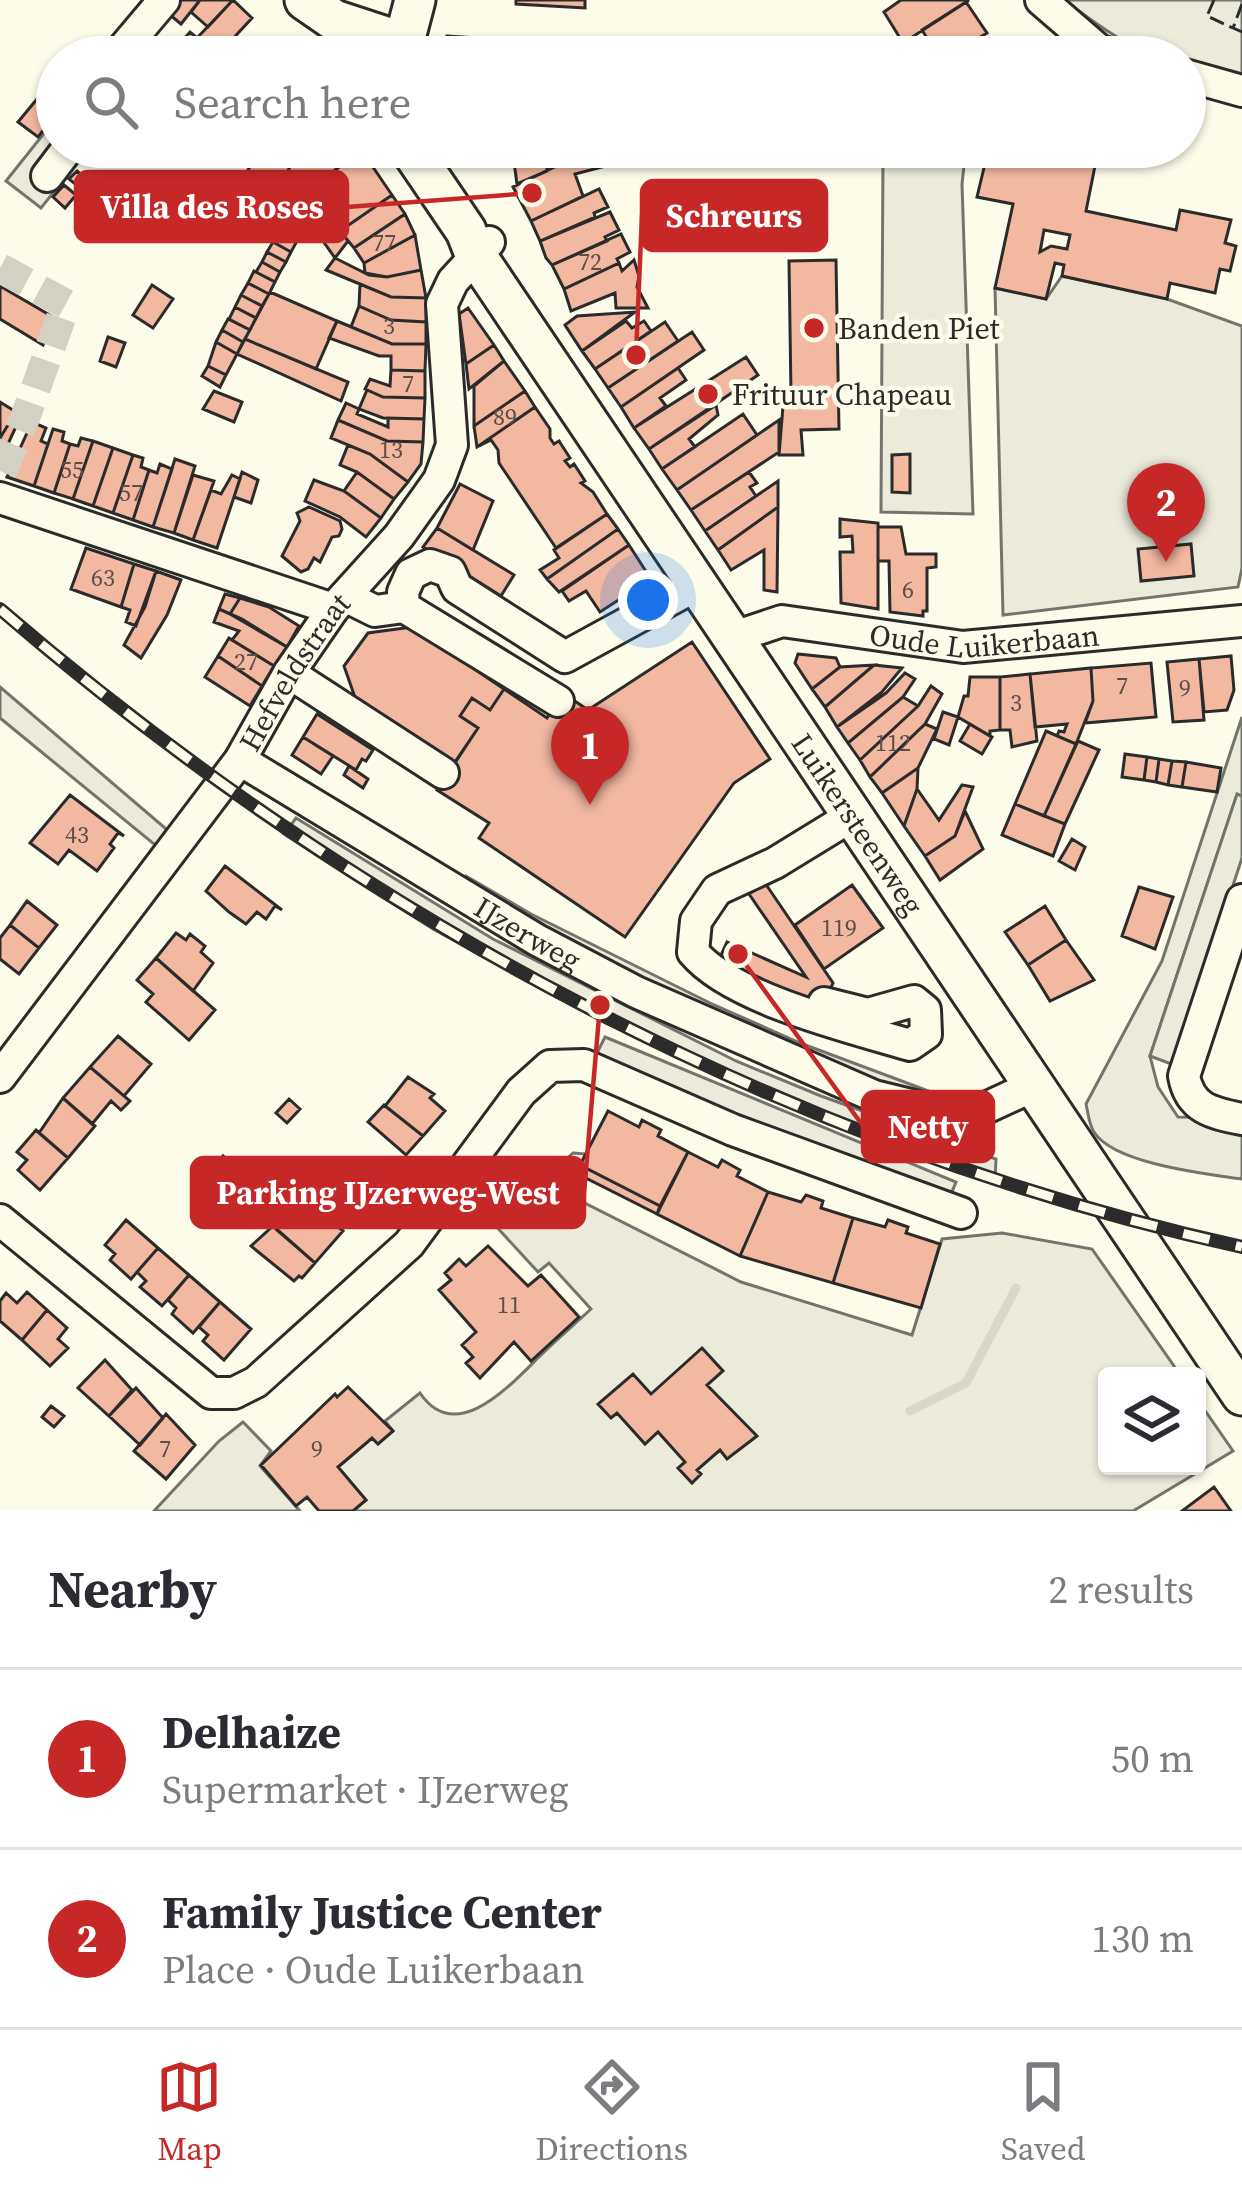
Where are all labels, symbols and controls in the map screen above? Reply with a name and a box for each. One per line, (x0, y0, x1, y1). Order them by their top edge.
search box (36, 36, 1206, 168)
icon: search (78, 69, 144, 135)
text: Search here (174, 71, 411, 133)
callout: Villa des Roses (76, 172, 347, 241)
callout: Schreurs (642, 181, 826, 250)
text: Villa des Roses (100, 184, 324, 229)
text: Schreurs (666, 193, 802, 238)
house number: 77 (372, 226, 396, 259)
house number: 72 (578, 245, 602, 278)
place label: Banden Piet (838, 308, 1000, 349)
house number: 3 (383, 309, 395, 342)
marker: Banden Piet (801, 315, 827, 341)
house number: 7 (402, 367, 414, 400)
place label: Frituur Chapeau (732, 374, 952, 415)
marker: Frituur Chapeau (695, 381, 721, 407)
house number: 89 (493, 400, 517, 433)
house number: 13 (379, 433, 403, 466)
house number: 55 (60, 453, 84, 486)
pin: 2 (1127, 463, 1205, 562)
house number: 57 (119, 476, 143, 509)
house number: 63 (91, 561, 115, 594)
your location (618, 570, 678, 630)
house number: 6 (902, 573, 914, 606)
street label: Hefveldstraat (229, 583, 359, 758)
street label: Oude Luikerbaan (867, 613, 1101, 667)
house number: 27 (234, 645, 258, 678)
house number: 7 (1116, 669, 1128, 702)
house number: 9 (1179, 671, 1191, 704)
house number: 3 (1010, 686, 1022, 719)
pin: 1 (551, 706, 629, 805)
street label: Luikersteenweg (782, 725, 934, 923)
house number: 112 (875, 726, 911, 759)
house number: 43 (65, 818, 89, 851)
street label: IJzerweg (467, 886, 588, 980)
house number: 119 (821, 911, 857, 944)
callout: Netty (863, 1092, 993, 1161)
text: Netty (887, 1104, 969, 1149)
callout: Parking IJzerweg-West (192, 1158, 584, 1227)
text: Parking IJzerweg-West (216, 1170, 561, 1215)
house number: 11 (497, 1288, 521, 1321)
map controls (1098, 1367, 1206, 1475)
button: layers (1098, 1367, 1206, 1475)
house number: 7 (159, 1432, 171, 1465)
house number: 9 (311, 1432, 323, 1465)
text: Nearby (48, 1554, 217, 1624)
text: 2 results (1049, 1563, 1194, 1616)
text: Delhaize (162, 1701, 341, 1763)
text: 1 (76, 1732, 98, 1785)
text: 50 m (1111, 1732, 1194, 1785)
text: Supermarket · IJzerweg (162, 1763, 569, 1816)
text: Family Justice Center (162, 1881, 602, 1943)
text: 2 (76, 1912, 98, 1965)
text: 130 m (1091, 1912, 1194, 1965)
text: Place · Oude Luikerbaan (162, 1943, 585, 1996)
tab: Map (156, 2054, 222, 2171)
tab: Directions (535, 2054, 688, 2171)
tab: Saved (1001, 2054, 1086, 2171)

